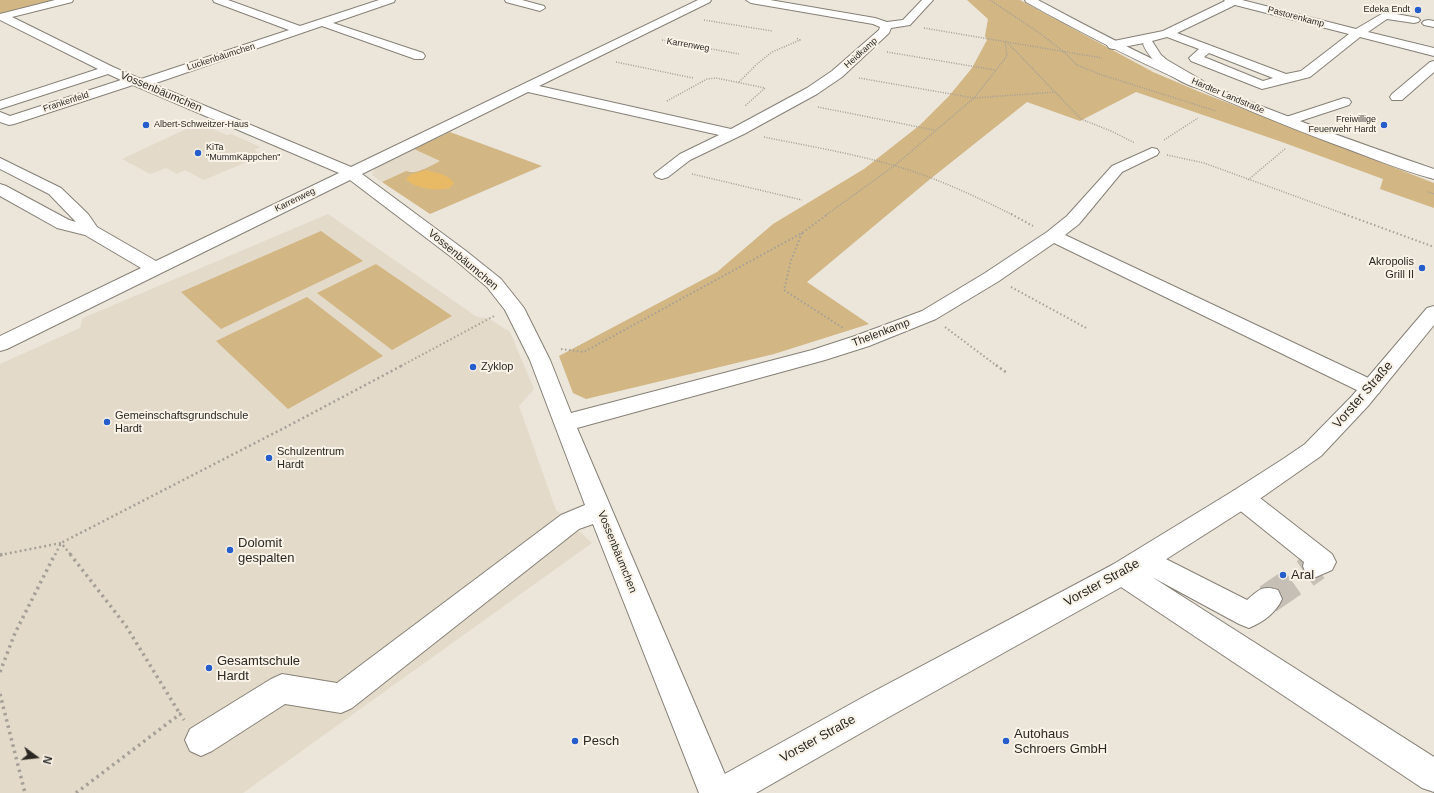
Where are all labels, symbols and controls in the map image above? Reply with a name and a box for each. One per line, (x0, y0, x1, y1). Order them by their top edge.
street label: Pastorenkamp (1267, 4, 1325, 30)
place label: Edeka Endt (1363, 5, 1410, 15)
marker: Edeka Endt (1413, 5, 1423, 15)
street label: Heidkamp (842, 35, 880, 71)
street label: Karrenweg (666, 36, 710, 54)
street label: Luckenbäumchen (186, 41, 256, 73)
street label: Vossenbäumchen (118, 69, 204, 115)
street label: Hardter Landstraße (1190, 76, 1266, 116)
street label: Frankenfeld (42, 90, 90, 114)
place label: Freiwillige Feuerwehr Hardt (1308, 115, 1376, 136)
marker: Albert-Schweitzer-Haus (141, 120, 151, 130)
place label: Albert-Schweitzer-Haus (154, 120, 249, 130)
marker: Freiwillige Feuerwehr Hardt (1379, 120, 1389, 130)
place label: KiTa "MummKäppchen" (206, 143, 280, 164)
marker: KiTa "MummKäppchen" (193, 148, 203, 158)
street label: Karrenweg (273, 186, 317, 214)
street label: Vossenbäumchen (425, 227, 501, 293)
place label: Akropolis Grill II (1369, 255, 1414, 281)
marker: Akropolis Grill II (1417, 263, 1427, 273)
street label: Thelenkamp (850, 316, 912, 350)
street label: Vorster Straße (1330, 358, 1396, 432)
place label: Zyklop (481, 360, 513, 374)
marker: Zyklop (468, 362, 478, 372)
place label: Gemeinschaftsgrundschule Hardt (115, 409, 248, 435)
marker: Gemeinschaftsgrundschule Hardt (102, 417, 112, 427)
place label: Schulzentrum Hardt (277, 445, 344, 471)
marker: Schulzentrum Hardt (264, 453, 274, 463)
street label: Vossenbäumchen (595, 509, 639, 595)
place label: Dolomit gespalten (238, 535, 294, 566)
marker: Dolomit gespalten (225, 545, 235, 555)
street label: Vorster Straße (1062, 556, 1142, 610)
place label: Aral (1291, 567, 1314, 583)
marker: Aral (1278, 570, 1288, 580)
place label: Gesamtschule Hardt (217, 653, 300, 684)
marker: Gesamtschule Hardt (204, 663, 214, 673)
street label: Vorster Straße (778, 712, 858, 766)
place label: Autohaus Schroers GmbH (1014, 726, 1107, 757)
place label: Pesch (583, 733, 619, 749)
marker: Pesch (570, 736, 580, 746)
marker: Autohaus Schroers GmbH (1001, 736, 1011, 746)
north arrow (16, 737, 56, 777)
text: N (41, 755, 54, 765)

